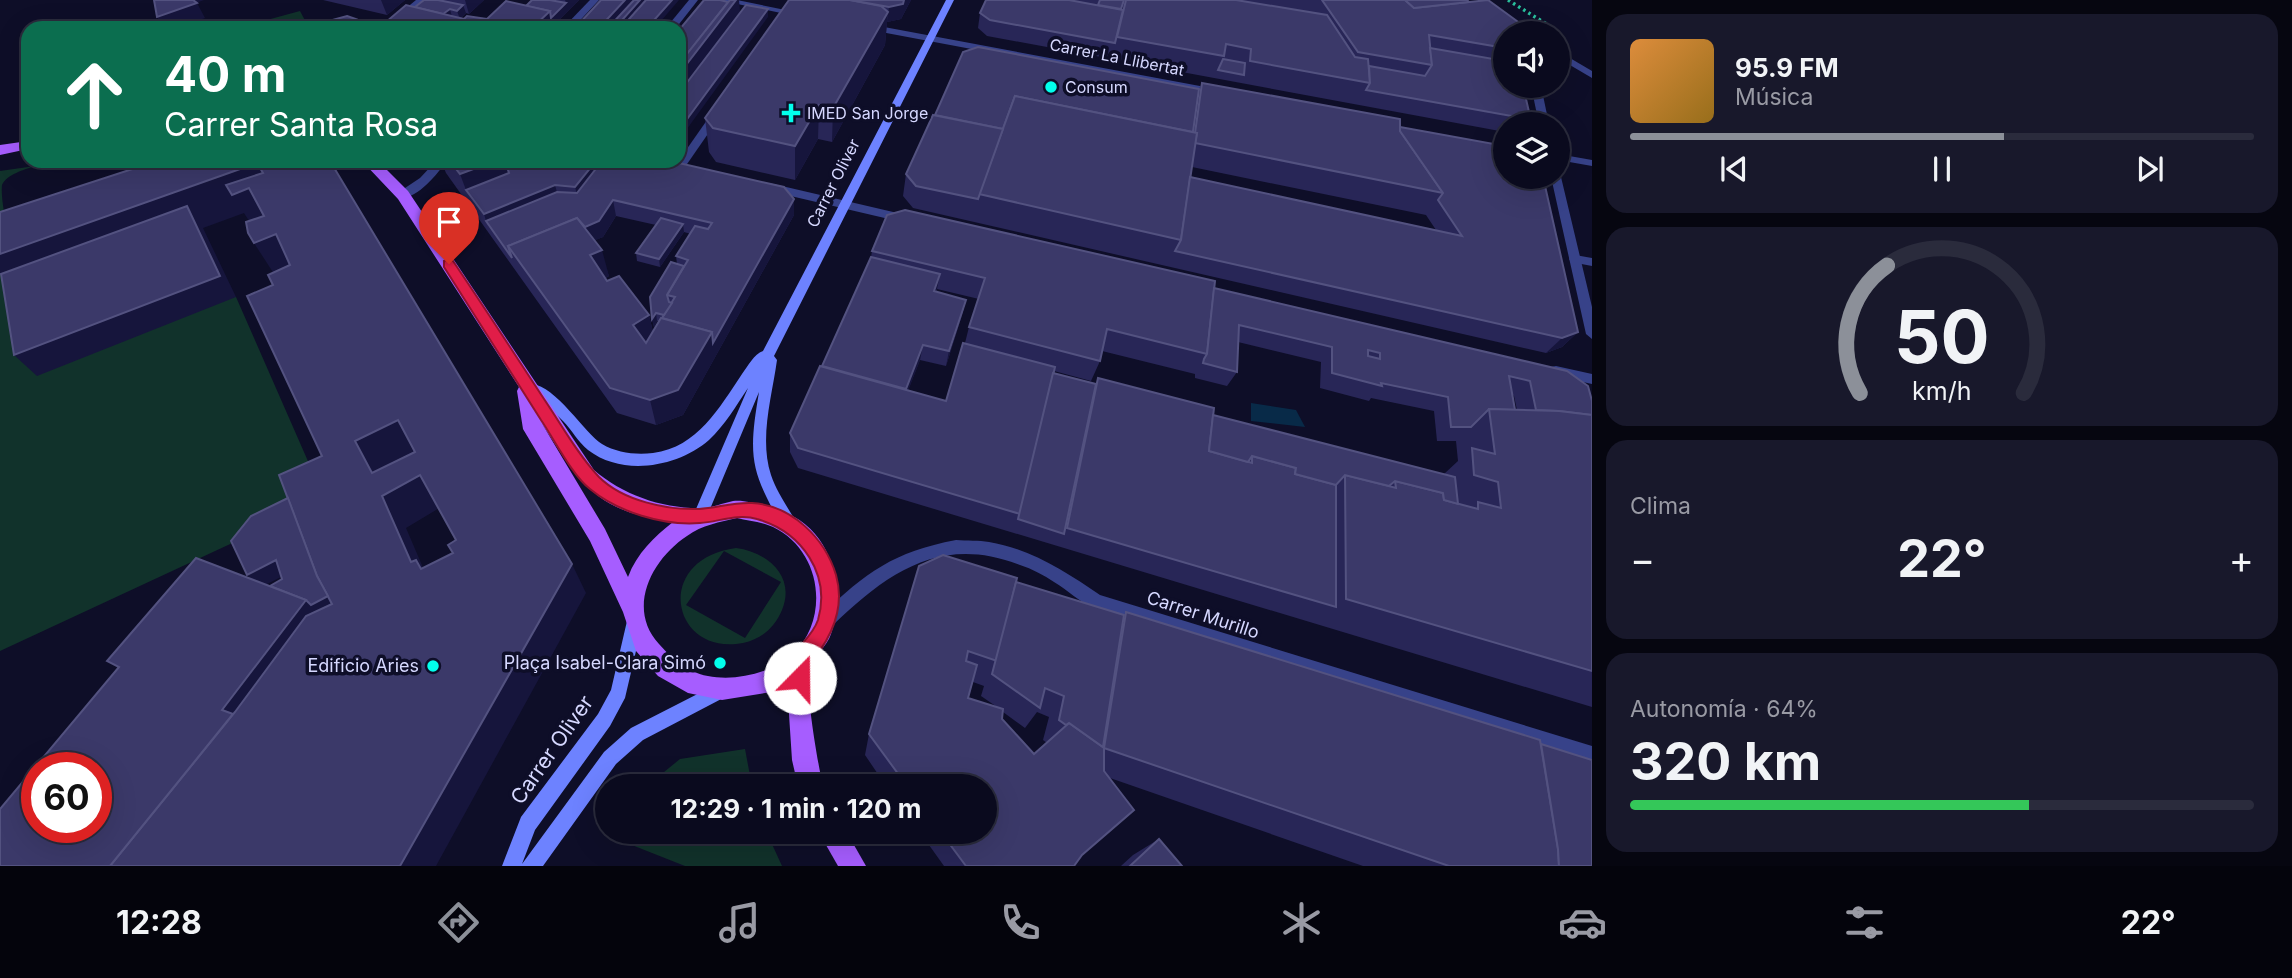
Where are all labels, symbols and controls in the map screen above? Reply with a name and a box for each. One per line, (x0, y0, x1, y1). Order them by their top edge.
map controls (1493, 21, 1570, 189)
button: sound (1493, 21, 1570, 98)
street label: Carrer La Llibertat (1048, 34, 1186, 80)
text: 40 m (164, 45, 287, 104)
icon: ahead (49, 49, 140, 140)
text: 95.9 FM (1735, 52, 1839, 83)
place label: Consum (1065, 77, 1128, 97)
marker: Consum (1043, 79, 1059, 95)
text: Música (1735, 83, 1813, 111)
marker: IMED San Jorge (781, 103, 801, 123)
place label: IMED San Jorge (807, 103, 928, 123)
text: Carrer Santa Rosa (164, 105, 438, 144)
button: layers (1493, 112, 1570, 189)
street label: Carrer Oliver (802, 135, 864, 231)
icon: previous (1715, 150, 1753, 188)
icon: pause (1923, 150, 1961, 188)
icon: next (2131, 150, 2169, 188)
pin (419, 192, 479, 264)
icon: arrive (430, 203, 468, 241)
text: 50 (1894, 292, 1990, 381)
text: km/h (1912, 375, 1972, 405)
text: Clima (1630, 492, 1691, 520)
text: 22° (1897, 527, 1987, 590)
text: − (1630, 536, 1655, 582)
text: + (2229, 536, 2254, 582)
street label: Carrer Murillo (1144, 586, 1262, 643)
position arrow (763, 641, 837, 715)
place label: Plaça Isabel-Clara Simó (504, 652, 706, 673)
place label: Edificio Aries (307, 655, 419, 676)
marker: Plaça Isabel-Clara Simó (712, 655, 728, 671)
marker: Edificio Aries (425, 658, 441, 674)
street label: Carrer Oliver (505, 691, 598, 809)
text: Autonomía · 64% (1630, 695, 1818, 723)
text: 320 km (1630, 730, 1821, 793)
speed limit sign: 60 (21, 752, 112, 843)
text: 12:29 · 1 min · 120 m (671, 793, 921, 824)
icon: directions (434, 898, 483, 947)
icon: music (715, 898, 764, 947)
icon: phone (996, 898, 1045, 947)
icon: climate (1277, 898, 1326, 947)
icon: car (1558, 898, 1607, 947)
icon: filters (1840, 898, 1889, 947)
text: 12:28 (116, 903, 202, 942)
text: 22° (2121, 903, 2176, 942)

